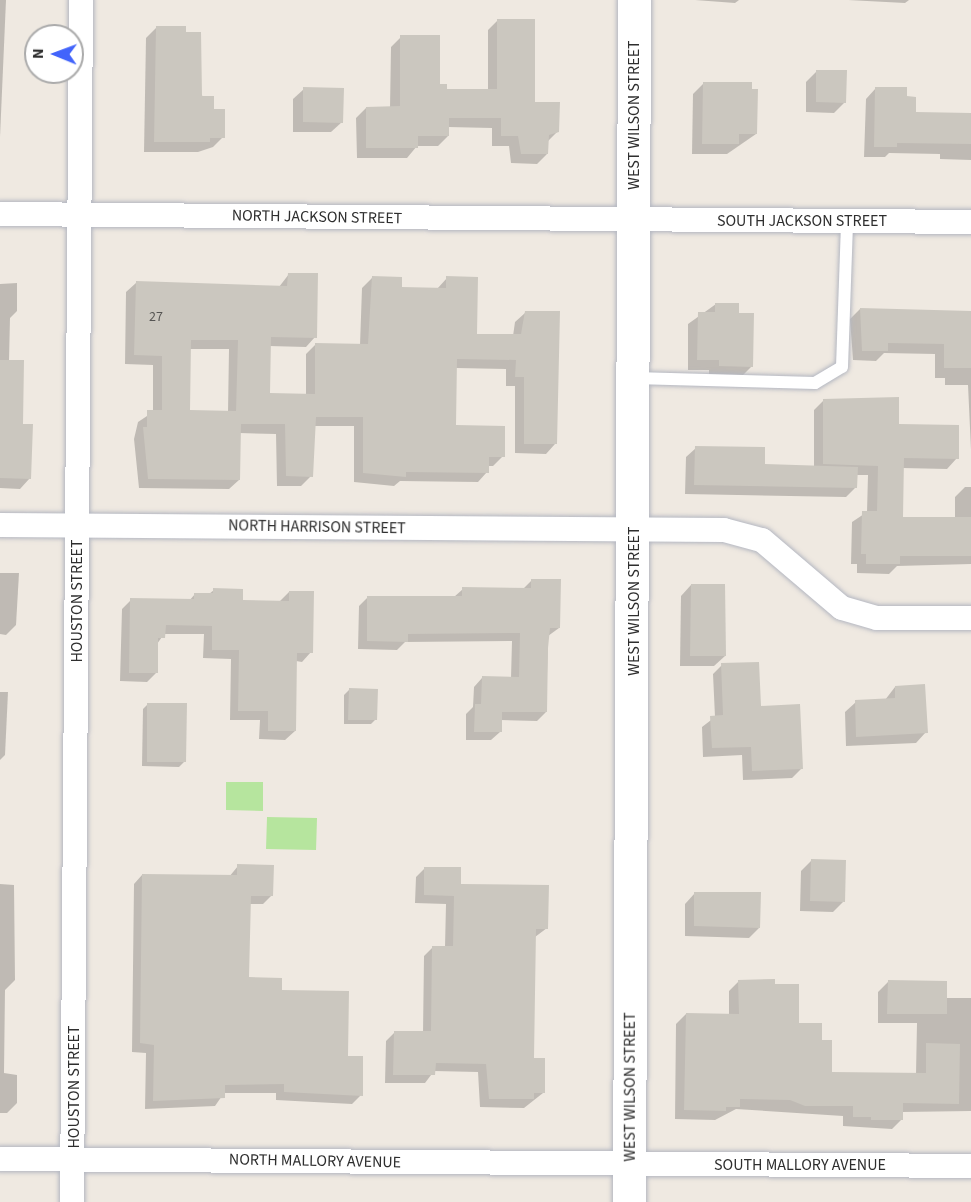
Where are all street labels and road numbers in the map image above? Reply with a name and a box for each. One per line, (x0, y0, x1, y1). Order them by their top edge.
street label: WEST WILSON STREET (624, 40, 644, 190)
street label: NORTH JACKSON STREET (232, 206, 402, 228)
street label: SOUTH JACKSON STREET (717, 211, 887, 231)
street label: NORTH HARRISON STREET (228, 516, 406, 538)
street label: WEST WILSON STREET (624, 526, 644, 676)
street label: HOUSTON STREET (67, 539, 87, 663)
street label: WEST WILSON STREET (620, 1012, 640, 1162)
street label: HOUSTON STREET (64, 1025, 84, 1149)
street label: NORTH MALLORY AVENUE (229, 1150, 401, 1172)
street label: SOUTH MALLORY AVENUE (714, 1155, 886, 1175)

